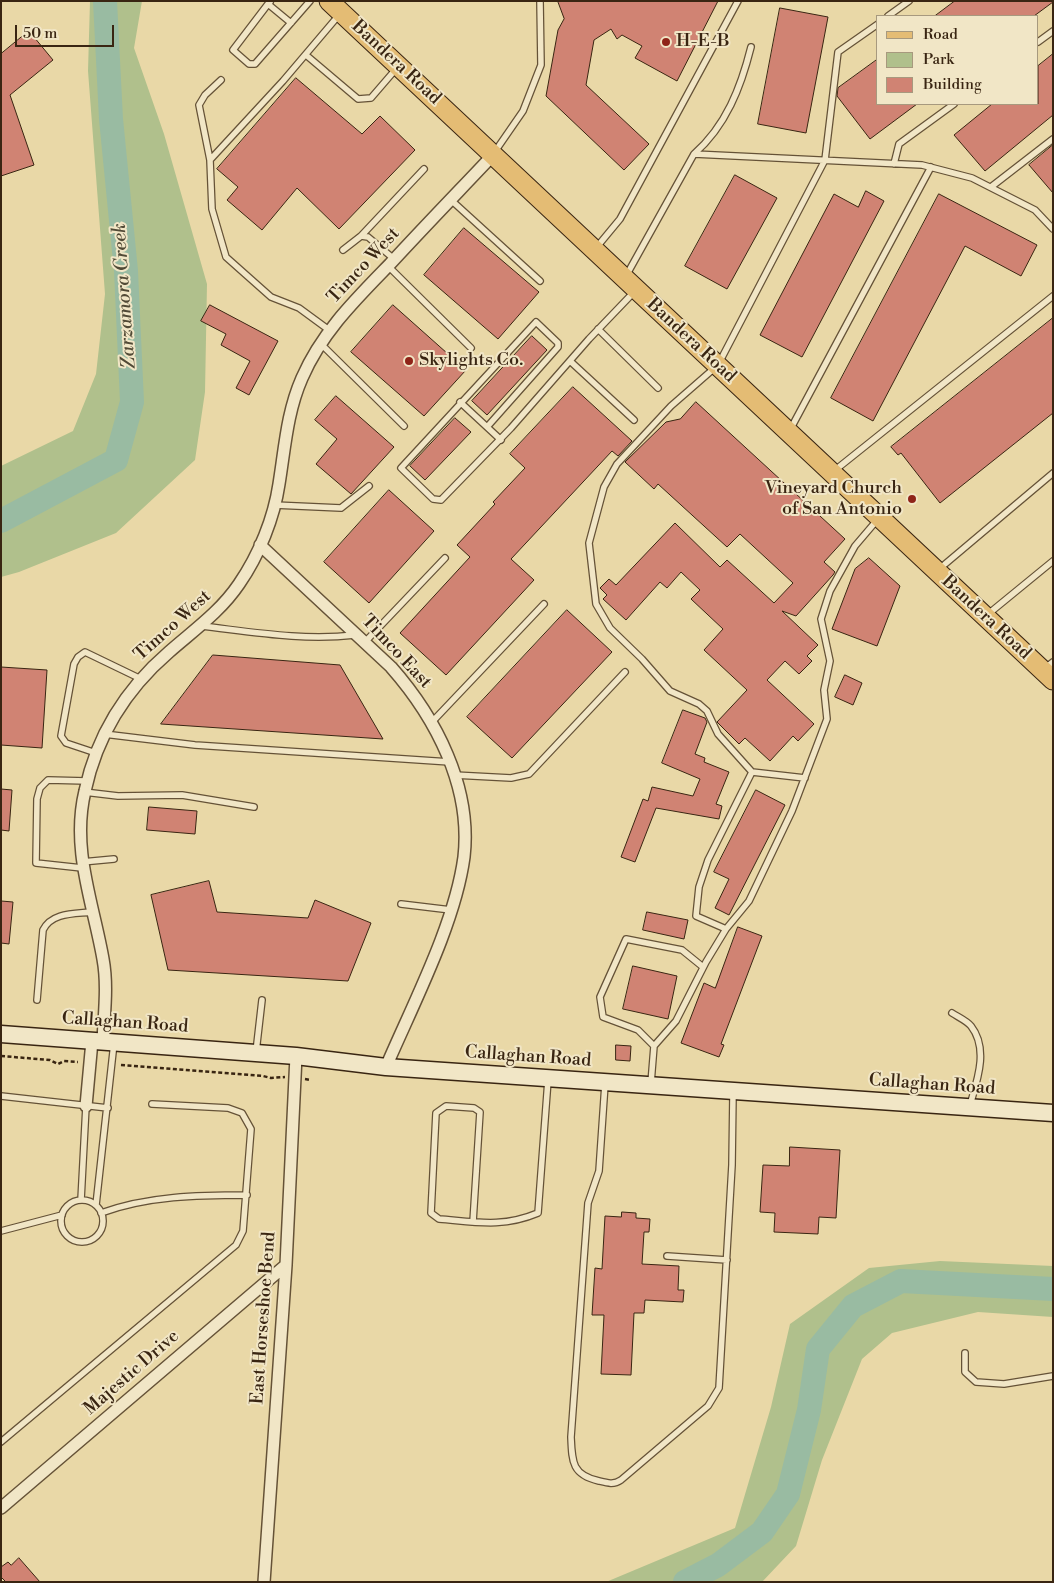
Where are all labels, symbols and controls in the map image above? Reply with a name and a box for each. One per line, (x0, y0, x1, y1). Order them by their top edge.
scale bar (18, 15, 116, 47)
legend (876, 15, 1039, 105)
street label: Bandera Road (347, 16, 445, 110)
text: 50 m (23, 24, 57, 43)
text: Road (923, 25, 958, 44)
place label: H-E-B (676, 31, 730, 53)
marker: H-E-B (660, 36, 672, 48)
text: Park (923, 50, 954, 69)
text: Building (923, 75, 982, 94)
water label: Zarzamora Creek (109, 222, 141, 370)
street label: Timco West (323, 224, 405, 308)
street label: Bandera Road (642, 294, 740, 388)
place label: Skylights Co. (419, 350, 523, 372)
marker: Skylights Co. (403, 355, 415, 367)
place label: Vineyard Church of San Antonio (765, 478, 902, 520)
marker: Vineyard Church of San Antonio (906, 493, 918, 505)
street label: Bandera Road (937, 571, 1035, 665)
street label: Timco West (130, 586, 216, 666)
street label: Timco East (356, 611, 436, 693)
street label: Callaghan Road (61, 1008, 189, 1038)
street label: Callaghan Road (464, 1042, 592, 1072)
street label: Callaghan Road (868, 1070, 996, 1100)
street label: East Horseshoe Bend (247, 1231, 281, 1405)
street label: Majestic Drive (80, 1326, 184, 1420)

